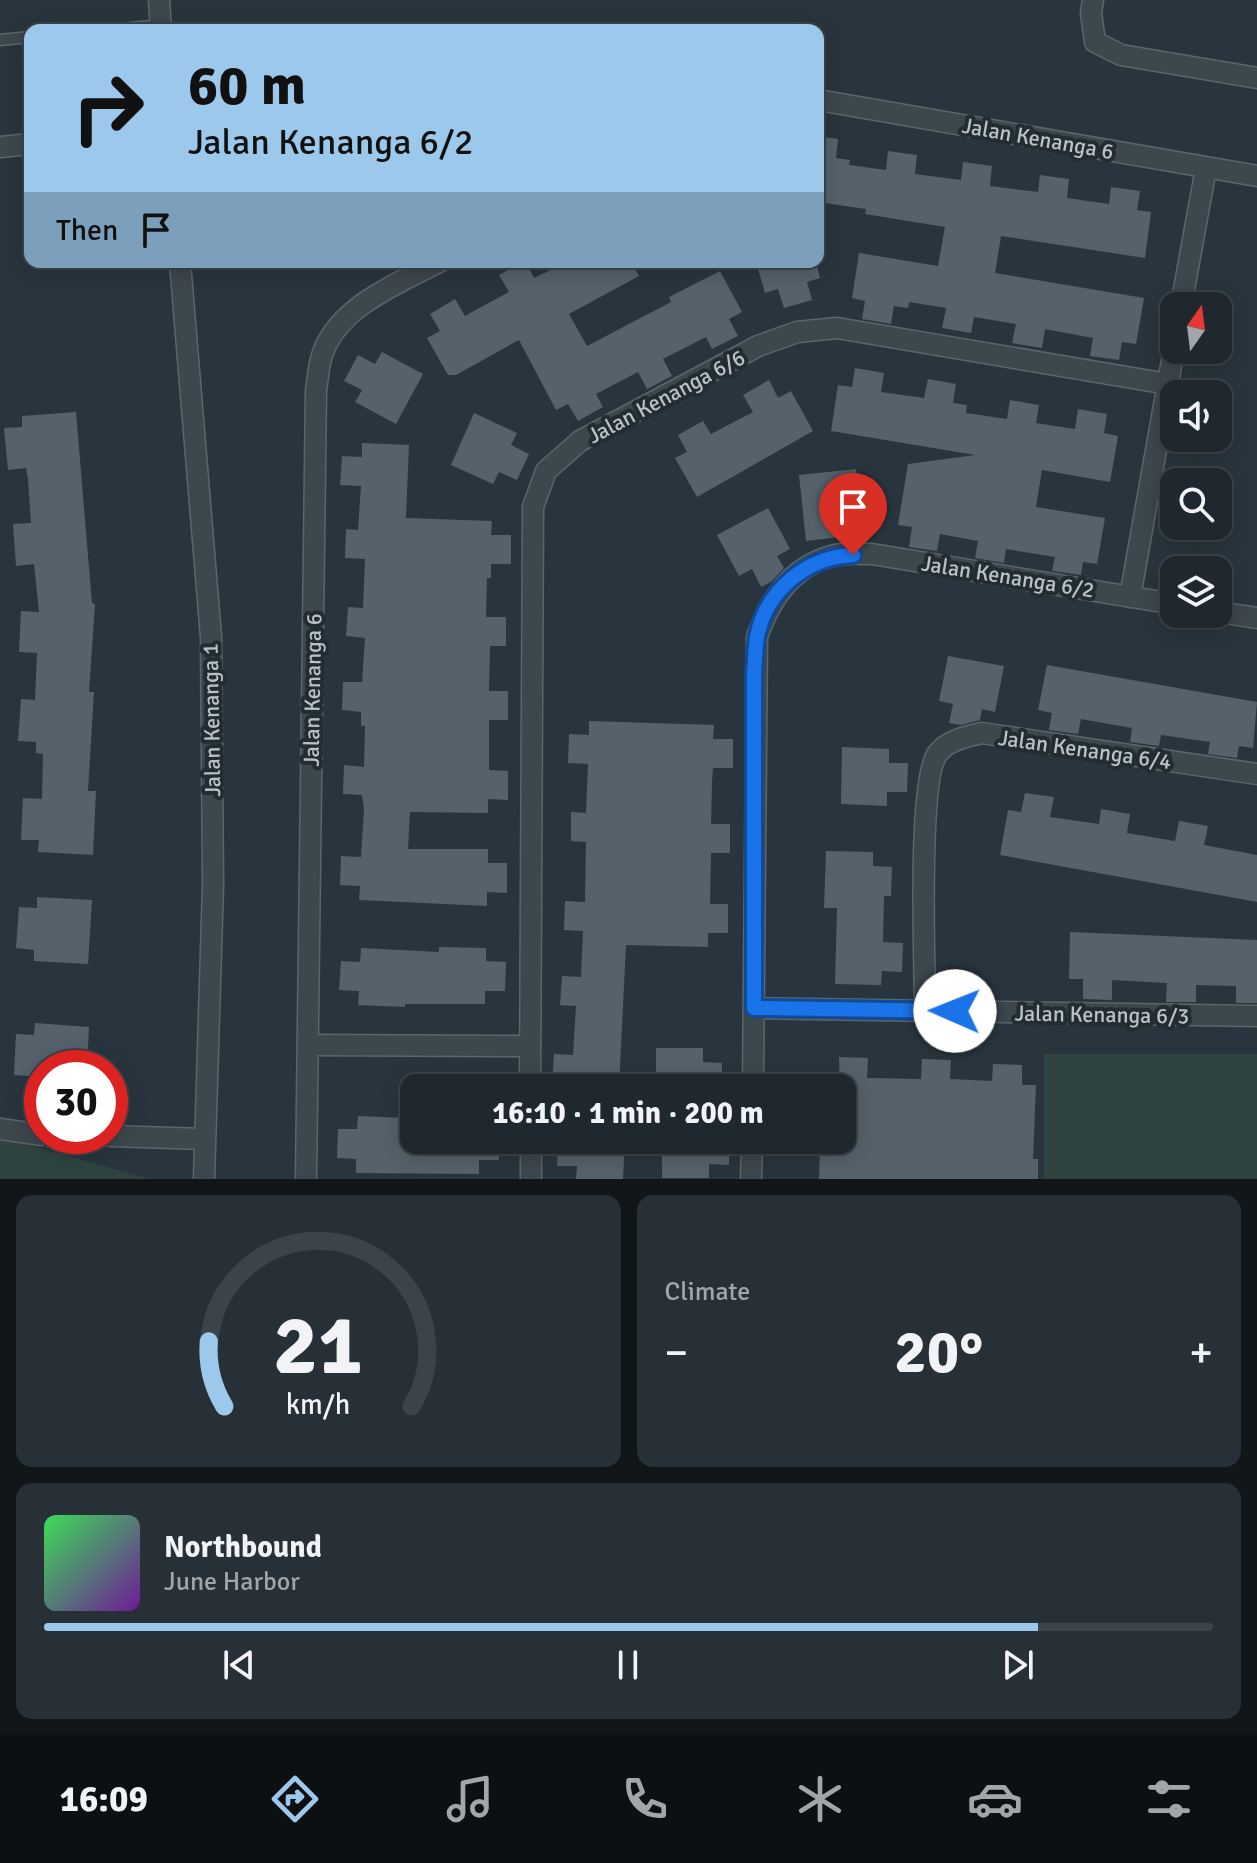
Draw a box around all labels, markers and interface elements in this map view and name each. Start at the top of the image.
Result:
text: 60 m [188,51,306,120]
icon: right [56,56,160,160]
street label: Jalan Kenanga 6 [960,112,1116,165]
text: Jalan Kenanga 6/2 [188,120,474,165]
icon: arrive [134,208,178,252]
text: Then [56,212,118,249]
north arrow [1160,292,1232,364]
map controls [1160,292,1232,628]
street label: Jalan Kenanga 6/6 [583,344,750,449]
button: sound [1160,380,1232,452]
button: search [1160,468,1232,540]
pin [819,473,887,555]
icon: arrive [831,485,875,529]
street label: Jalan Kenanga 6/2 [920,550,1096,603]
button: layers [1160,556,1232,628]
street label: Jalan Kenanga 6 [298,613,327,767]
street label: Jalan Kenanga 1 [197,643,226,797]
street label: Jalan Kenanga 6/4 [997,724,1173,775]
position arrow [913,969,997,1053]
street label: Jalan Kenanga 6/3 [1015,999,1189,1030]
speed limit sign: 30 [24,1050,128,1154]
text: 16:10 · 1 min · 200 m [492,1095,764,1132]
text: Climate [665,1276,750,1308]
text: 21 [273,1295,363,1397]
text: 20° [894,1316,983,1390]
text: − [665,1326,688,1380]
text: + [1189,1326,1213,1380]
text: km/h [286,1387,351,1422]
text: Northbound [164,1529,322,1566]
text: June Harbor [164,1566,300,1598]
icon: previous [217,1643,261,1687]
icon: pause [606,1643,650,1687]
icon: next [996,1643,1040,1687]
icon: directions [267,1771,323,1827]
icon: music [442,1771,498,1827]
icon: phone [617,1771,673,1827]
icon: climate [792,1771,848,1827]
icon: car [967,1771,1023,1827]
icon: filters [1141,1771,1197,1827]
text: 16:09 [59,1777,148,1822]

